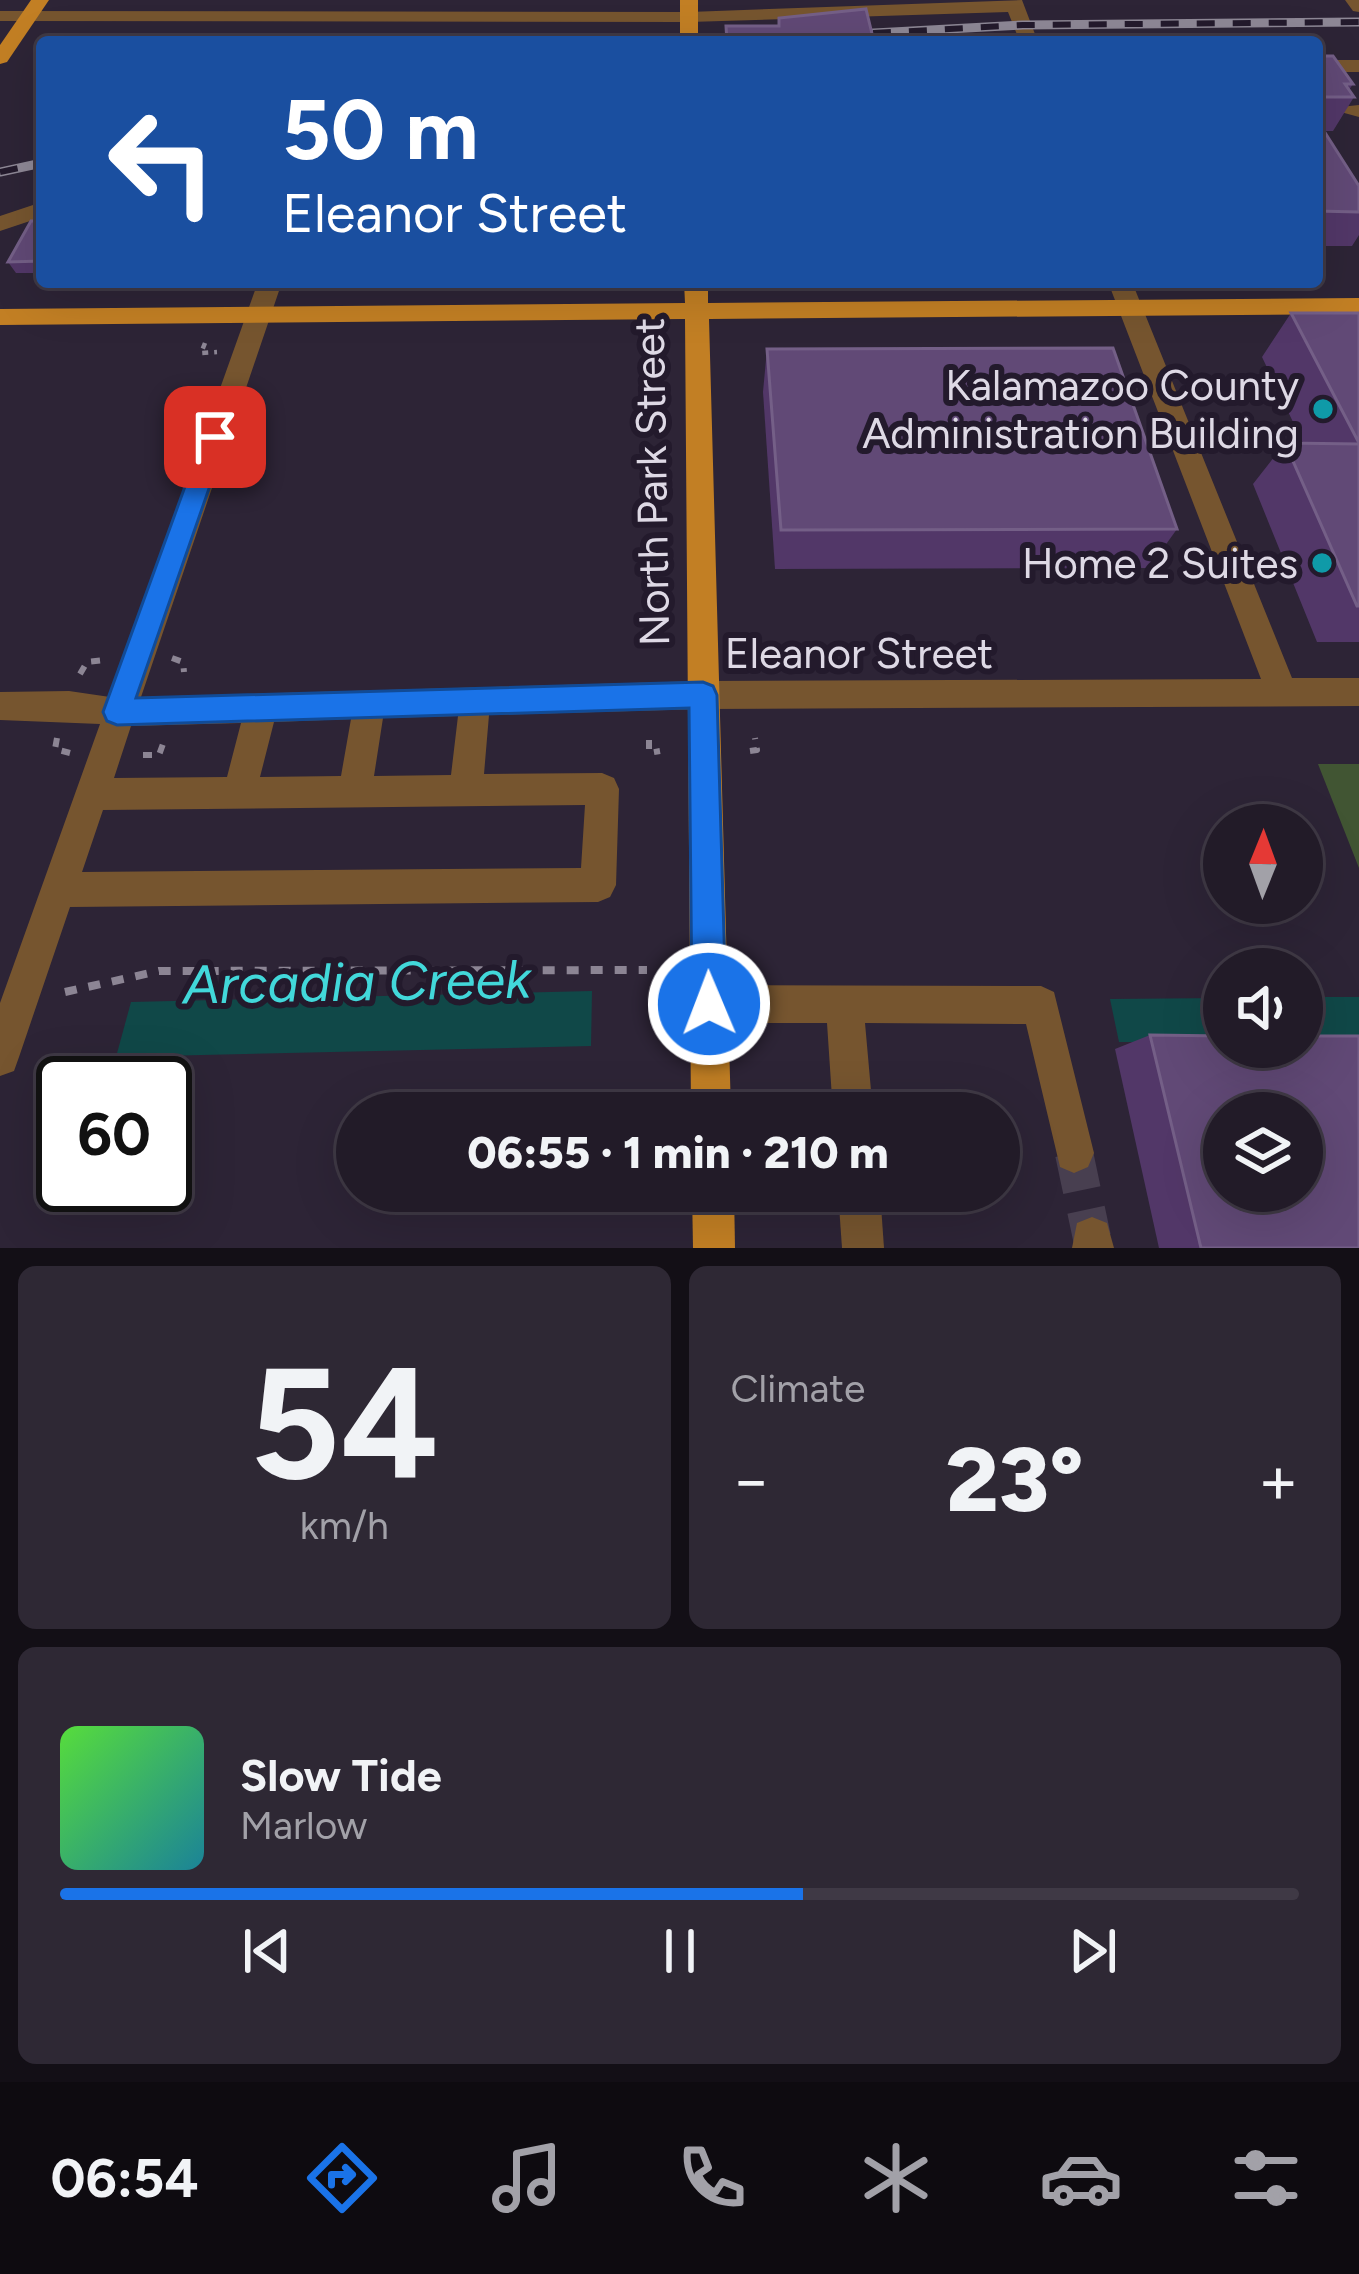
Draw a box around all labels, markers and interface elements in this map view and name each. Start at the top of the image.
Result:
text: 50 m [282,79,478,180]
icon: left [84,84,240,240]
text: Eleanor Street [282,181,627,246]
street label: North Park Street [624,317,680,647]
place label: Kalamazoo County Administration Building [862,360,1299,459]
pin [164,386,266,488]
marker: Kalamazoo County Administration Building [1310,396,1336,422]
icon: arrive [182,404,248,470]
place label: Home 2 Suites [1022,538,1298,589]
marker: Home 2 Suites [1309,550,1335,576]
street label: Eleanor Street [725,628,993,679]
north arrow [1203,804,1323,924]
map controls [1203,804,1323,1212]
position arrow [646,941,772,1067]
water label: Arcadia Creek [180,946,533,1018]
button: sound [1203,948,1323,1068]
speed limit sign: 60 [36,1056,192,1212]
button: layers [1203,1092,1323,1212]
text: 06:55 · 1 min · 210 m [467,1125,889,1179]
text: 54 [250,1330,439,1517]
text: Climate [731,1365,865,1412]
text: 23° [946,1425,1084,1534]
text: − [731,1440,772,1520]
text: + [1258,1440,1299,1520]
text: km/h [300,1502,389,1549]
text: Slow Tide [240,1748,442,1802]
text: Marlow [240,1802,367,1849]
icon: previous [234,1918,300,1984]
icon: pause [647,1918,713,1984]
icon: next [1060,1918,1126,1984]
icon: directions [300,2136,384,2220]
icon: music [485,2136,569,2220]
icon: phone [670,2136,754,2220]
icon: climate [854,2136,938,2220]
icon: car [1039,2136,1123,2220]
icon: filters [1224,2136,1308,2220]
text: 06:54 [50,2146,199,2211]

